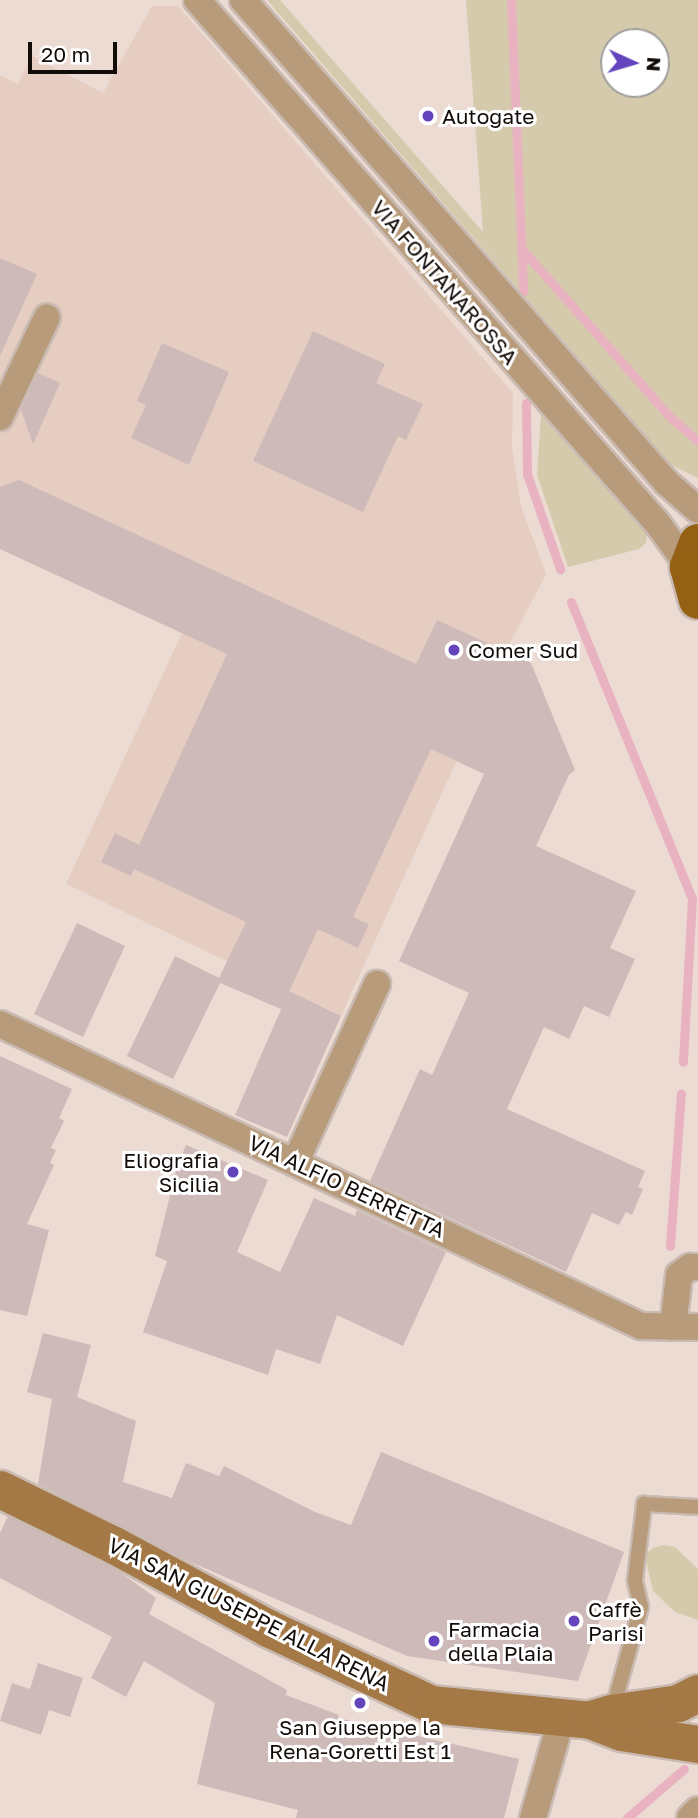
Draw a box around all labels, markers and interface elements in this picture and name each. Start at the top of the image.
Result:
scale bar [32,28,121,72]
north arrow [600,28,670,98]
text: 20 m [41,41,90,67]
text: N [642,56,666,72]
place label: Autogate [442,103,535,129]
marker: Autogate [420,108,436,124]
street label: VIA FONTANAROSSA [367,195,523,369]
place label: Comer Sud [468,637,578,663]
marker: Comer Sud [446,642,462,658]
street label: VIA ALFIO BERRETTA [245,1129,449,1243]
place label: Eliografia Sicilia [123,1147,219,1197]
marker: Eliografia Sicilia [225,1164,241,1180]
street label: VIA SAN GIUSEPPE ALLA RENA [104,1532,394,1696]
place label: Caffè Parisi [588,1596,644,1646]
marker: Caffè Parisi [566,1613,582,1629]
place label: Farmacia della Plaia [448,1616,553,1666]
marker: Farmacia della Plaia [426,1633,442,1649]
marker: San Giuseppe la Rena-Goretti Est 1 [352,1695,368,1711]
place label: San Giuseppe la Rena-Goretti Est 1 [269,1714,451,1764]

